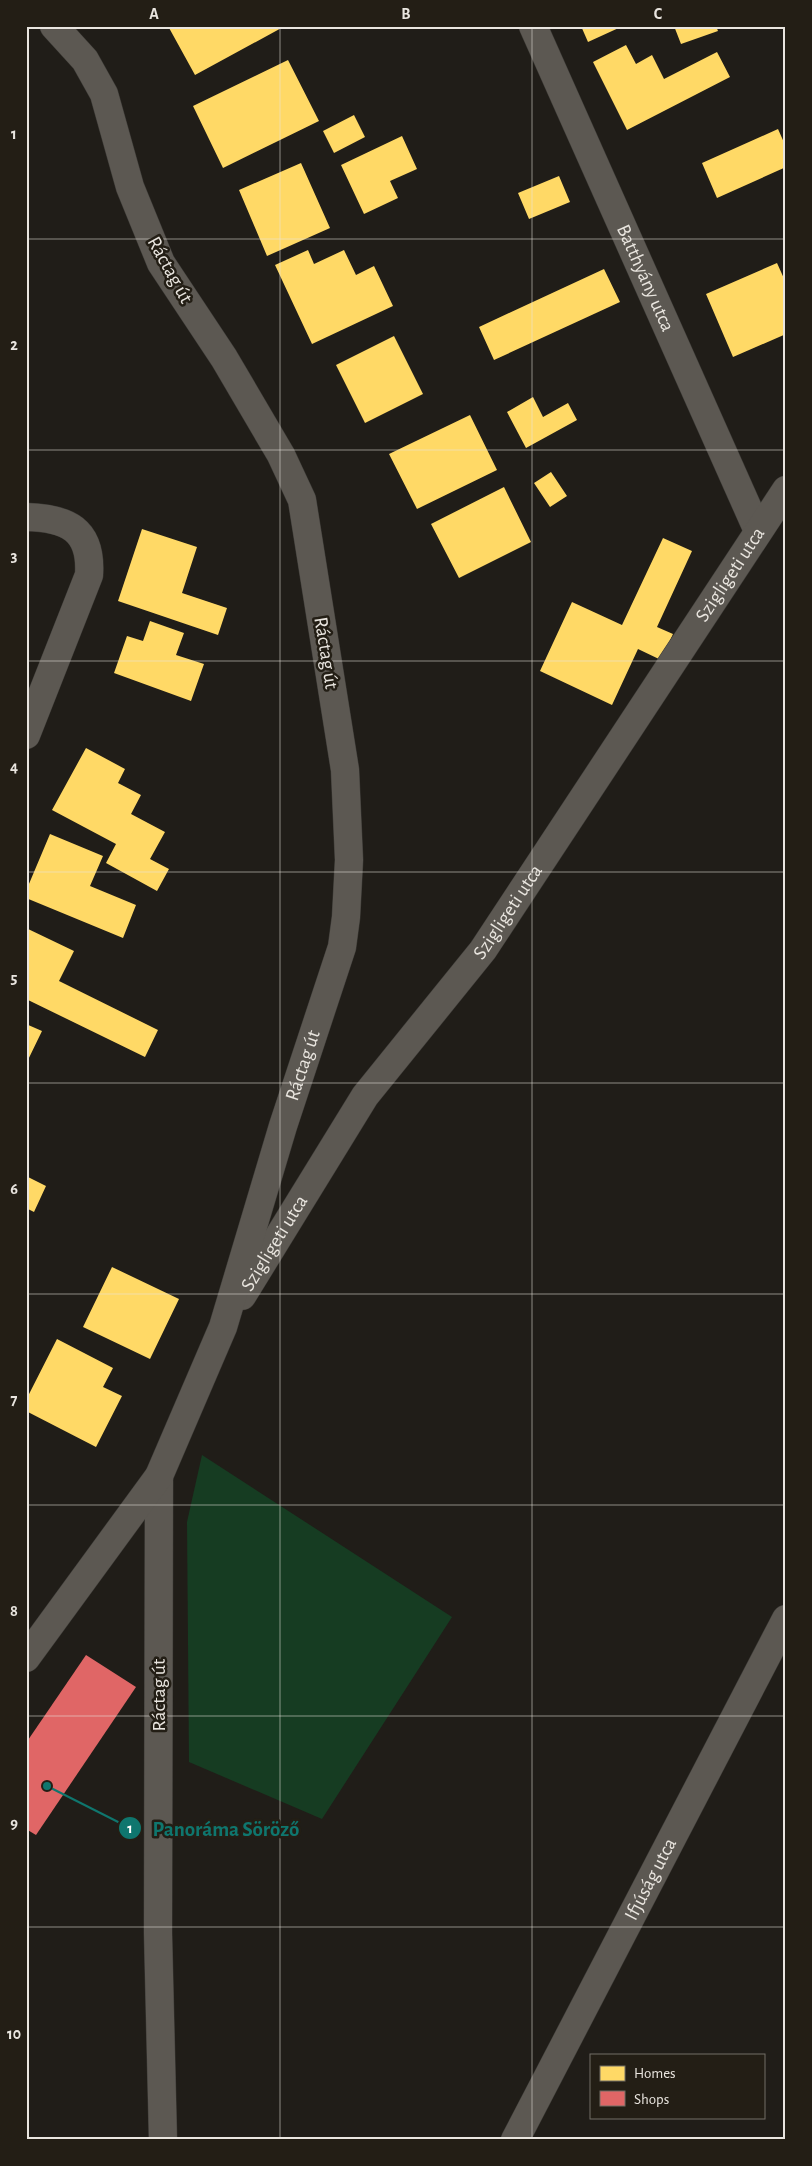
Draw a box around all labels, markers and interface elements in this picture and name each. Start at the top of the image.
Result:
text: A [149,6,159,22]
text: B [401,6,411,22]
text: C [654,6,663,22]
text: 1 [11,126,17,142]
street label: Batthyány utca [613,222,678,335]
street label: Ráctag út [144,233,197,307]
text: 2 [10,337,18,353]
street label: Szigligeti utca [692,524,768,626]
text: 3 [11,548,18,564]
street label: Ráctag út [310,615,342,691]
text: 4 [10,759,18,775]
street label: Szigligeti utca [470,861,546,963]
text: 5 [11,970,18,986]
street label: Ráctag út [282,1027,324,1103]
text: 6 [10,1181,18,1197]
street label: Szigligeti utca [237,1192,311,1295]
text: 7 [11,1392,18,1408]
text: 8 [10,1603,18,1619]
street label: Ráctag út [149,1658,169,1731]
callout: Panoráma Söröző [118,1810,310,1846]
text: 9 [10,1815,18,1831]
text: Panoráma Söröző [153,1819,299,1840]
text: 1 [127,1821,133,1836]
street label: Ifjúság utca [621,1835,680,1924]
text: 10 [7,2026,21,2042]
legend [590,2054,764,2118]
text: Homes [634,2066,676,2081]
text: Shops [634,2092,669,2107]

